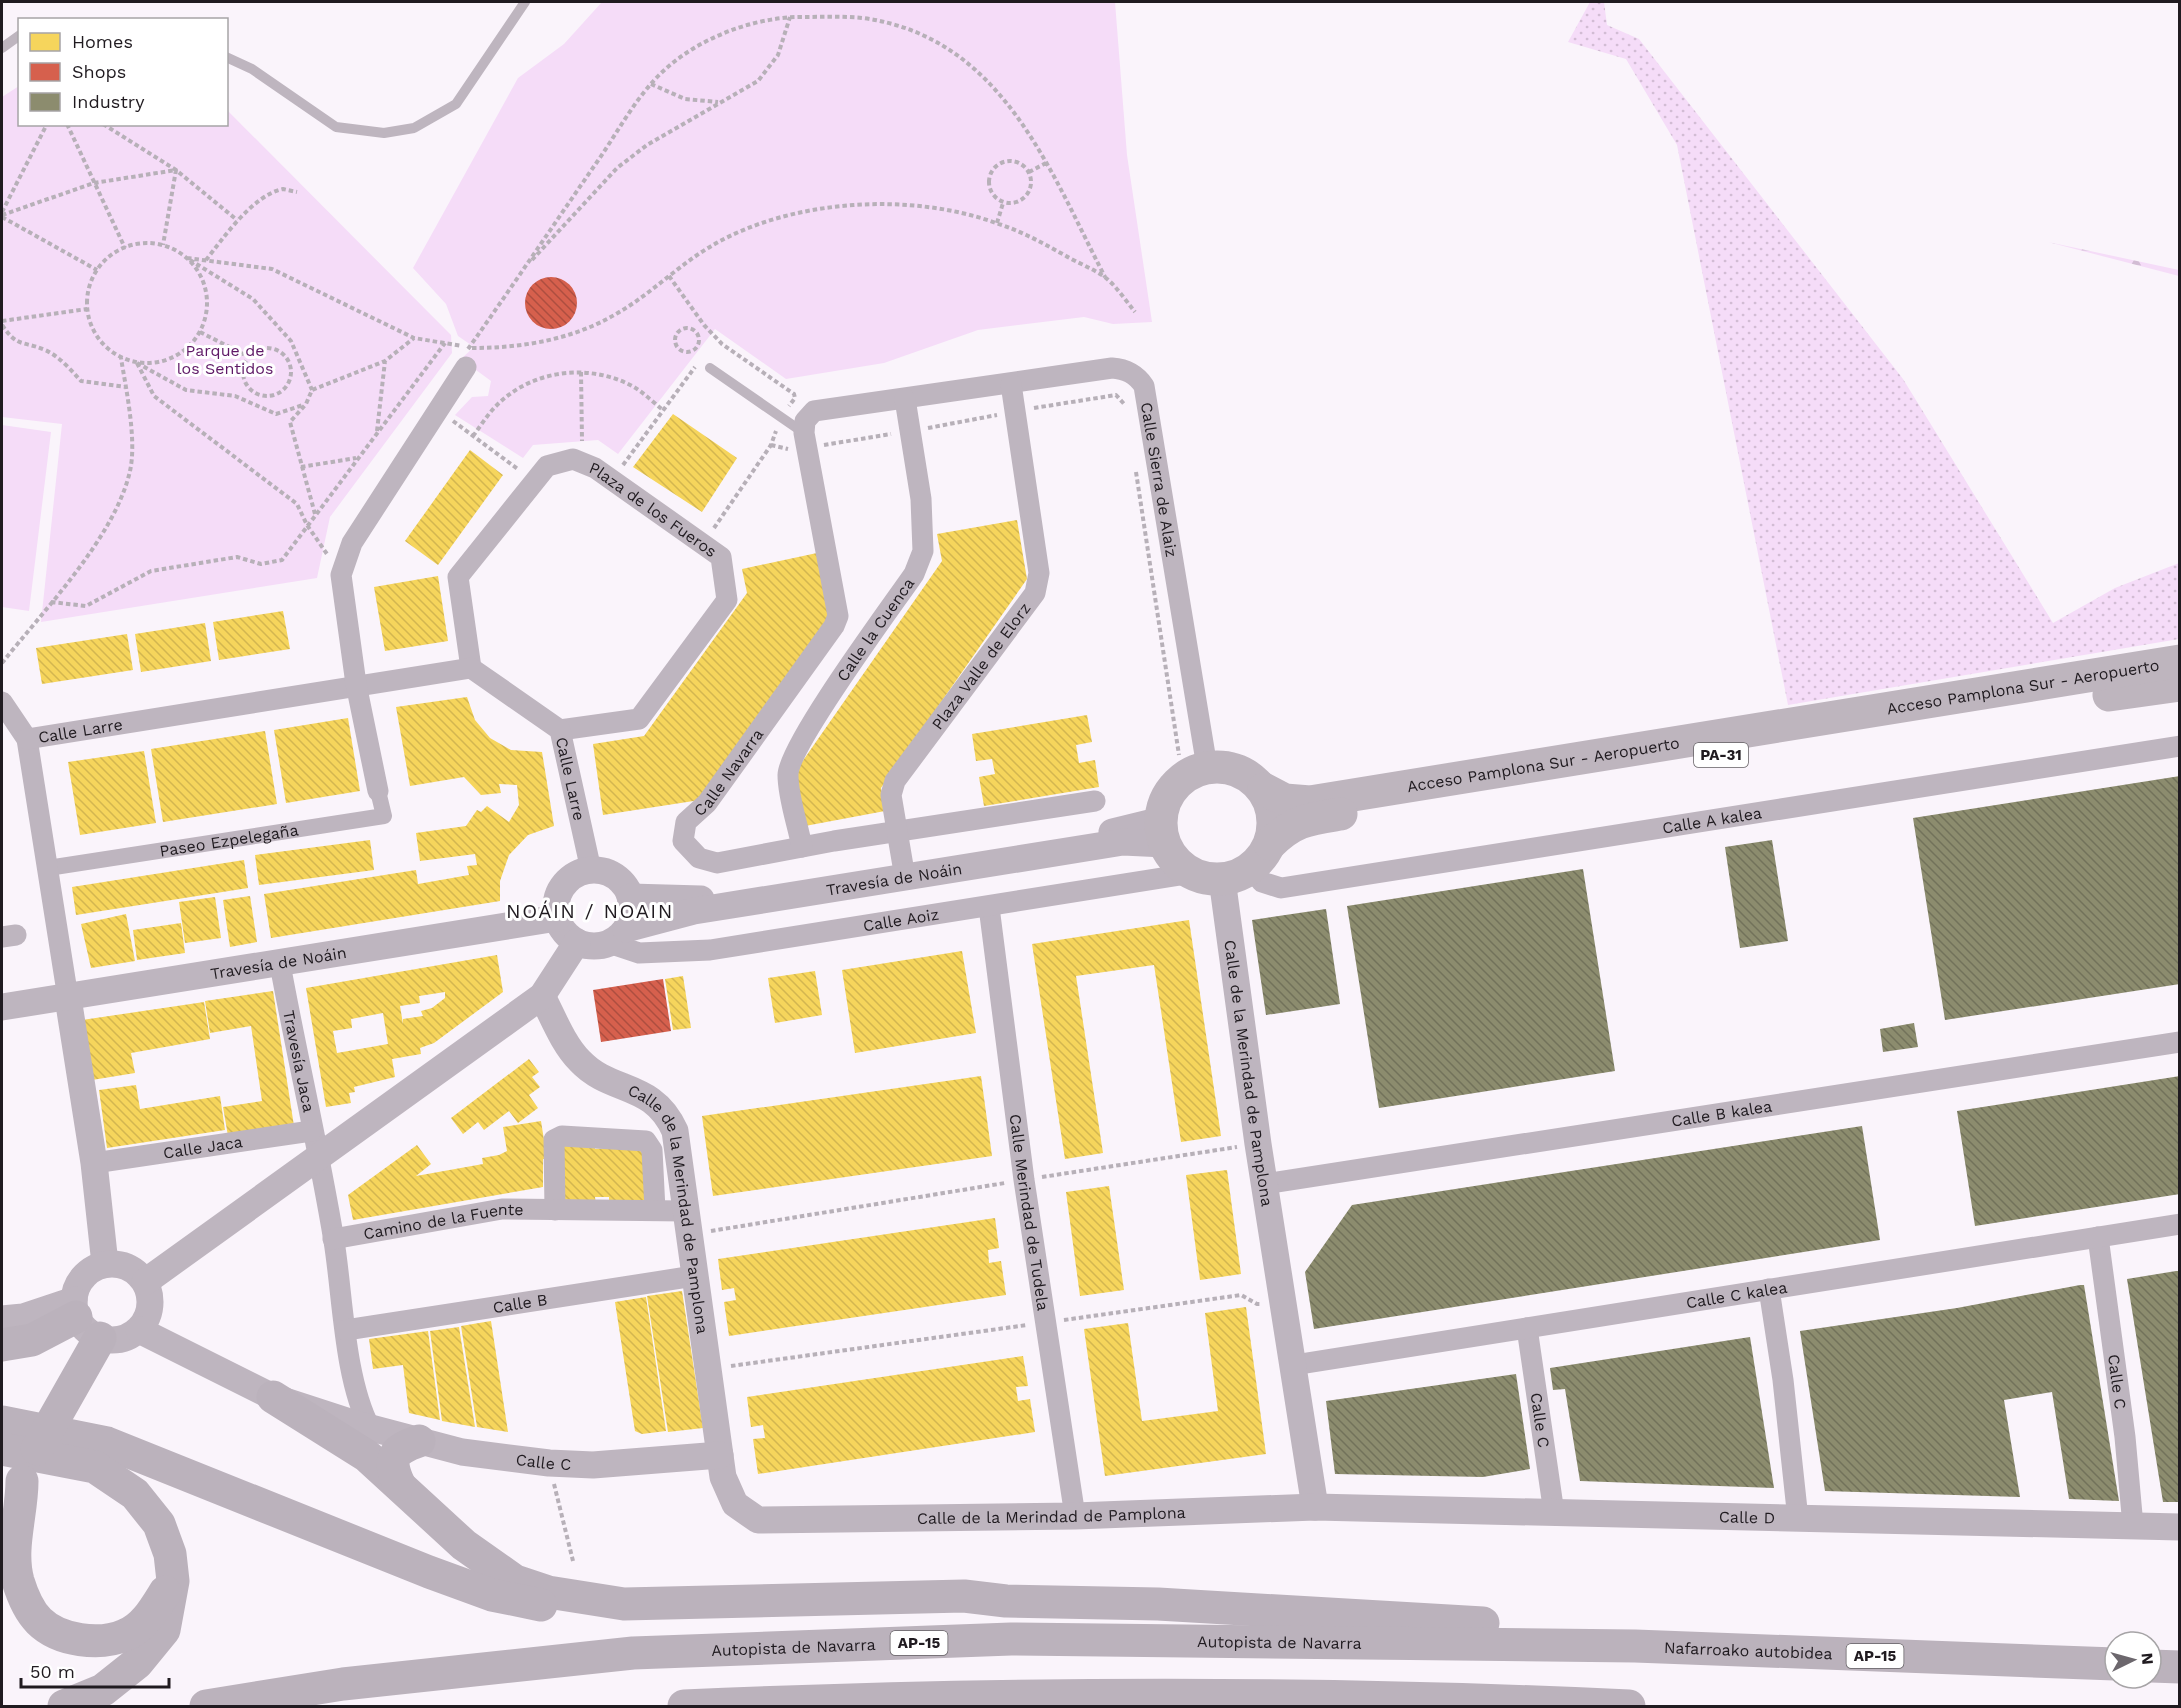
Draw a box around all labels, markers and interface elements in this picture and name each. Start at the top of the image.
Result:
legend [18,18,228,126]
text: Homes [72,31,133,52]
text: Shops [72,61,126,82]
text: Industry [72,91,145,112]
park label: Parque de los Sentidos [177,341,273,378]
street label: Calle Sierra de Alaiz [1137,401,1182,558]
street label: Plaza de los Fueros [587,457,721,561]
street label: Calle la Cuenca [832,574,918,685]
street label: Plaza Valle de Elorz [927,599,1034,733]
street label: Acceso Pamplona Sur - Aeropuerto [1885,655,2160,718]
street label: Calle Larre [37,714,124,747]
street label: Calle Navarra [690,725,767,820]
street label: Acceso Pamplona Sur - Aeropuerto [1406,733,1681,796]
street label: Calle Larre [552,735,589,822]
road number: PA-31 [1694,743,1748,767]
street label: Calle A kalea [1661,803,1763,837]
street label: Paseo Ezpelegaña [158,820,300,860]
street label: Travesía de Noáin [825,859,963,899]
district label: NOÁIN / NOAIN [506,899,674,923]
street label: Calle Aoiz [862,904,940,935]
street label: Calle de la Merindad de Pamplona [1221,939,1277,1208]
street label: Travesía de Noáin [209,942,348,983]
street label: Travesía Jaca [280,1009,319,1114]
street label: Calle de la Merindad de Pamplona [625,1080,713,1335]
street label: Calle B kalea [1670,1096,1773,1130]
street label: Calle Merindad de Tudela [1006,1113,1053,1312]
street label: Calle Jaca [162,1132,244,1162]
street label: Camino de la Fuente [362,1199,524,1243]
street label: Calle C kalea [1684,1277,1788,1312]
street label: Calle B [491,1289,549,1317]
street label: Calle C [2104,1353,2131,1410]
street label: Calle C [1527,1391,1554,1449]
street label: Calle C [515,1449,572,1474]
street label: Calle de la Merindad de Pamplona [917,1502,1186,1527]
street label: Calle D [1719,1507,1775,1527]
north arrow [2103,1630,2163,1690]
road number: AP-15 [890,1631,948,1655]
street label: Autopista de Navarra [1197,1632,1362,1652]
street label: Autopista de Navarra [711,1635,876,1660]
street label: Nafarroako autobidea [1664,1638,1833,1663]
road number: AP-15 [1846,1644,1904,1668]
scale bar [21,1651,170,1689]
text: N [2137,1652,2157,1665]
text: 50 m [30,1661,75,1682]

